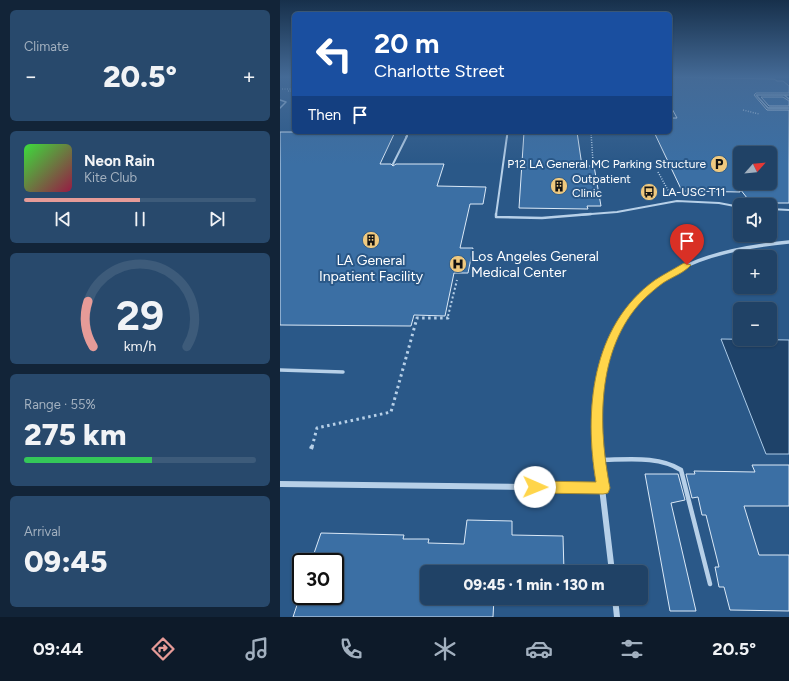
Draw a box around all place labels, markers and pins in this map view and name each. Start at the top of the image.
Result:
parking icon: P12 LA General MC Parking Structure [709,154,729,174]
place label: P12 LA General MC Parking Structure [507,157,706,171]
place label: Outpatient Clinic [572,172,631,200]
building icon: Outpatient Clinic [549,176,569,196]
bus stop icon: LA-USC T11 [639,182,659,202]
place label: LA-USC T11 [662,185,725,199]
pin [670,224,704,265]
building icon: LA General Inpatient Facility [361,230,381,250]
place label: Los Angeles General Medical Center [471,248,599,281]
place label: LA General Inpatient Facility [319,252,424,285]
hospital icon: Los Angeles General Medical Center [448,254,468,274]

